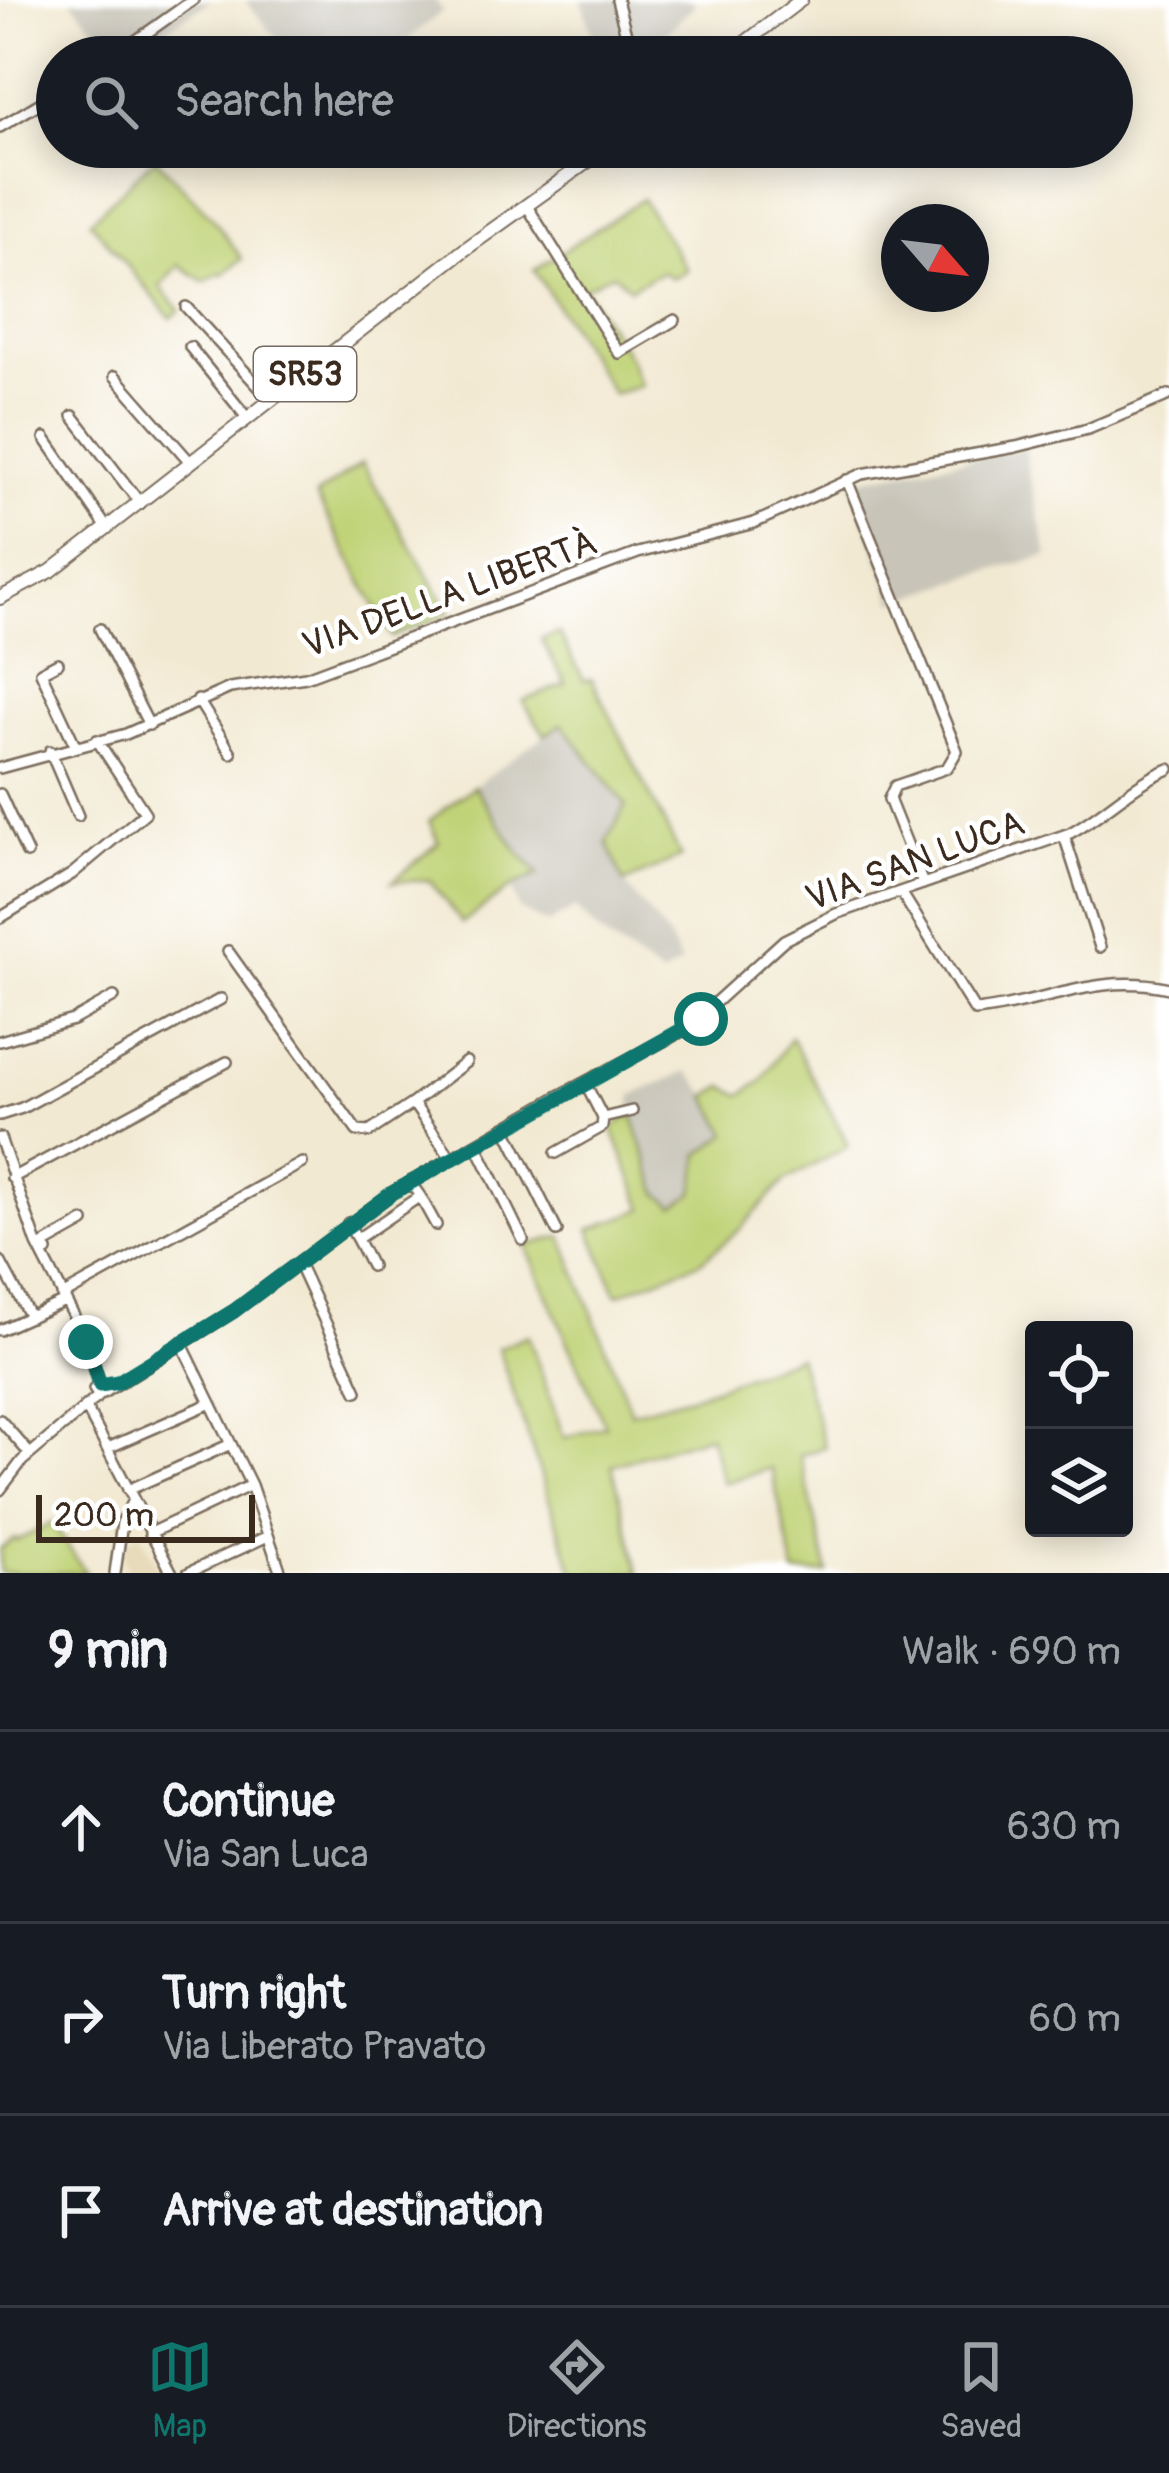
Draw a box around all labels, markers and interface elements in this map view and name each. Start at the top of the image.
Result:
search box [36,36,1133,168]
icon: search [78,69,144,135]
text: Search here [174,74,394,130]
north arrow [881,204,989,312]
road number: SR53 [254,347,356,401]
street label: VIA DELLA LIBERTÀ [296,520,604,668]
street label: VIA SAN LUCA [800,801,1030,921]
route start [674,992,728,1046]
route end [59,1315,113,1369]
map controls [1025,1321,1133,1537]
button: locate [1025,1321,1133,1429]
button: layers [1025,1429,1133,1537]
scale bar [36,1489,255,1542]
text: 200 m [54,1495,154,1536]
text: 9 min [48,1619,168,1683]
text: Walk · 690 m [902,1627,1121,1676]
text: Continue [162,1774,335,1830]
icon: ahead [48,1794,114,1860]
text: 630 m [1007,1802,1121,1851]
text: Via San Luca [162,1830,369,1879]
text: Turn right [162,1966,346,2022]
icon: right [48,1986,114,2052]
text: 60 m [1029,1994,1121,2043]
text: Via Liberato Pravato [162,2022,486,2071]
icon: arrive [48,2178,114,2244]
text: Arrive at destination [162,2183,543,2239]
tab: Map [147,2334,213,2447]
tab: Directions [507,2334,647,2447]
tab: Saved [940,2334,1022,2447]

